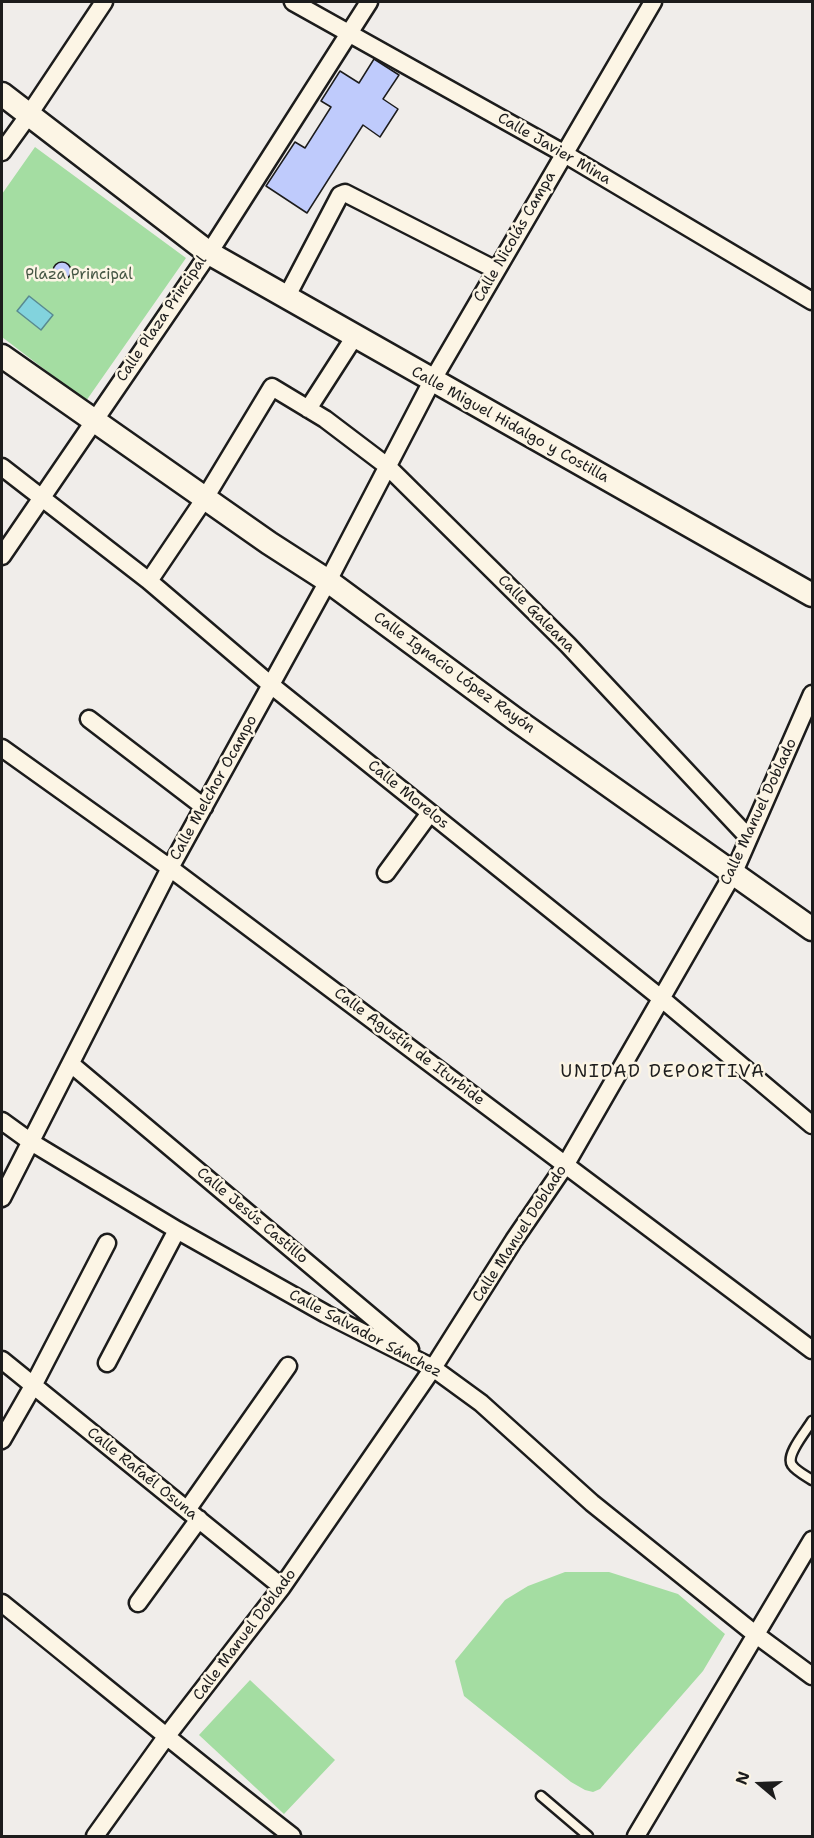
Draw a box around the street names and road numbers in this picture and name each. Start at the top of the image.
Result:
street label: Calle Javier Mina [494,109,614,189]
street label: Calle Nicolás Campa [470,168,560,306]
street label: Calle Plaza Principal [113,253,211,385]
street label: Calle Miguel Hidalgo y Costilla [408,363,612,487]
street label: Calle Galeana [494,572,578,656]
street label: Calle Ignacio López Rayón [370,608,538,738]
street label: Calle Melchor Ocampo [167,712,261,864]
street label: Calle Manuel Doblado [717,736,801,888]
street label: Calle Morelos [364,757,452,833]
street label: Calle Agustín de Iturbide [330,984,488,1110]
street label: Calle Manuel Doblado [469,1162,571,1306]
street label: Calle Jesús Castillo [193,1164,311,1268]
street label: Calle Salvador Sánchez [286,1286,444,1382]
street label: Calle Rafaél Osuna [83,1424,201,1524]
street label: Calle Manuel Doblado [190,1566,300,1704]

